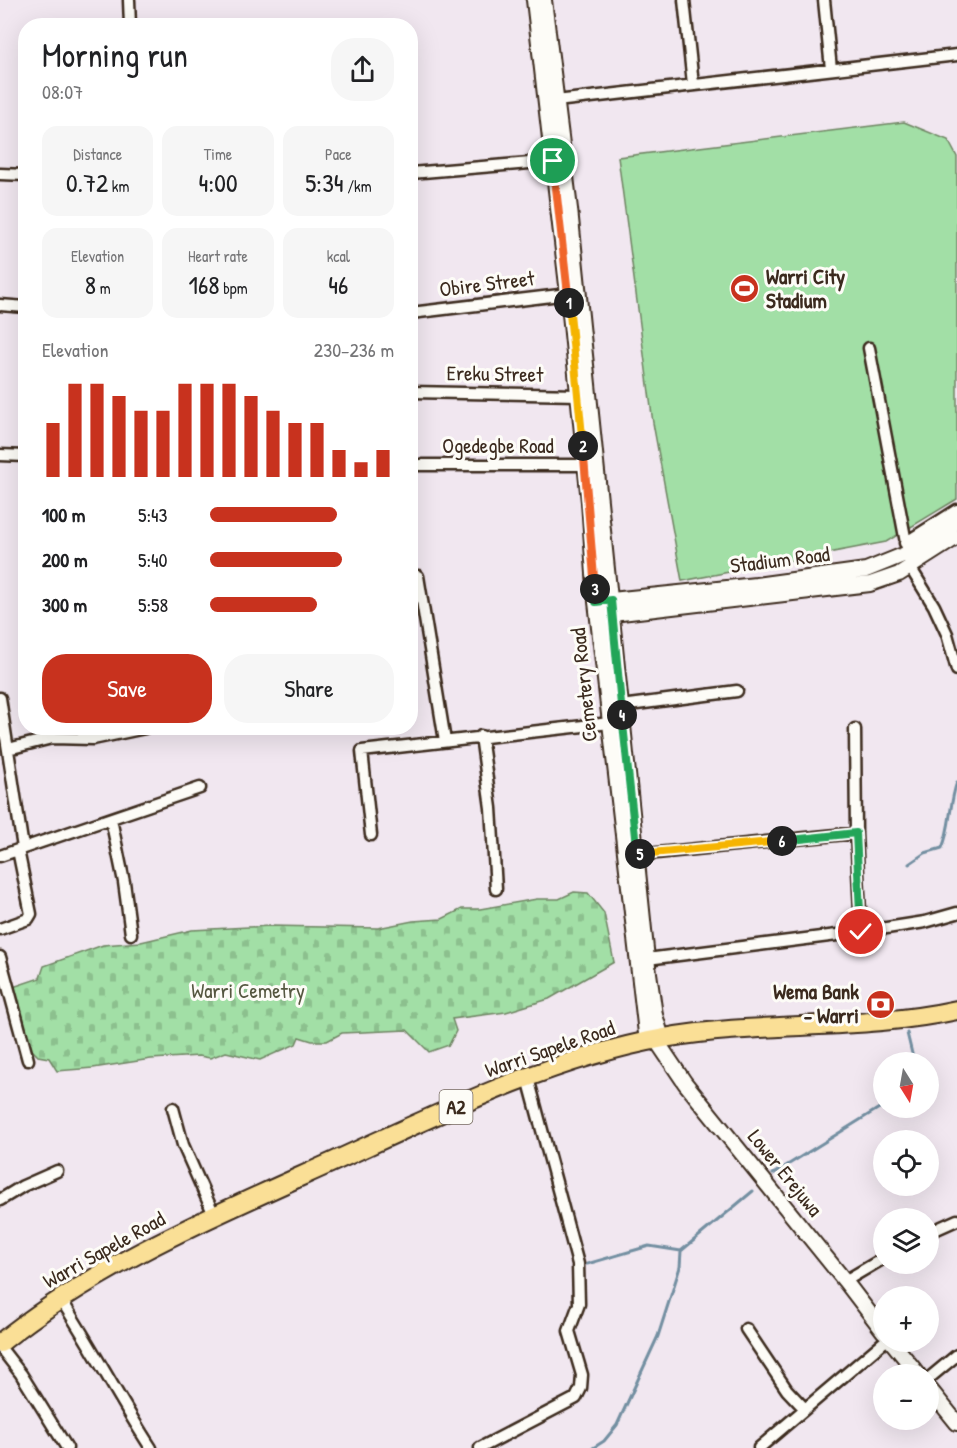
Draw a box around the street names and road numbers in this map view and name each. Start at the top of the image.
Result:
street label: Obire Street [438,263,537,304]
street label: Ereku Street [446,358,544,389]
street label: Ogedegbe Road [442,431,554,460]
street label: Stadium Road [729,539,831,580]
street label: Cemetery Road [563,627,604,743]
street label: Warri Sapele Road [481,1013,619,1084]
road number: A2 [440,1090,472,1124]
street label: Lower Erejuwa [741,1123,829,1222]
street label: Warri Sapele Road [38,1204,170,1295]

